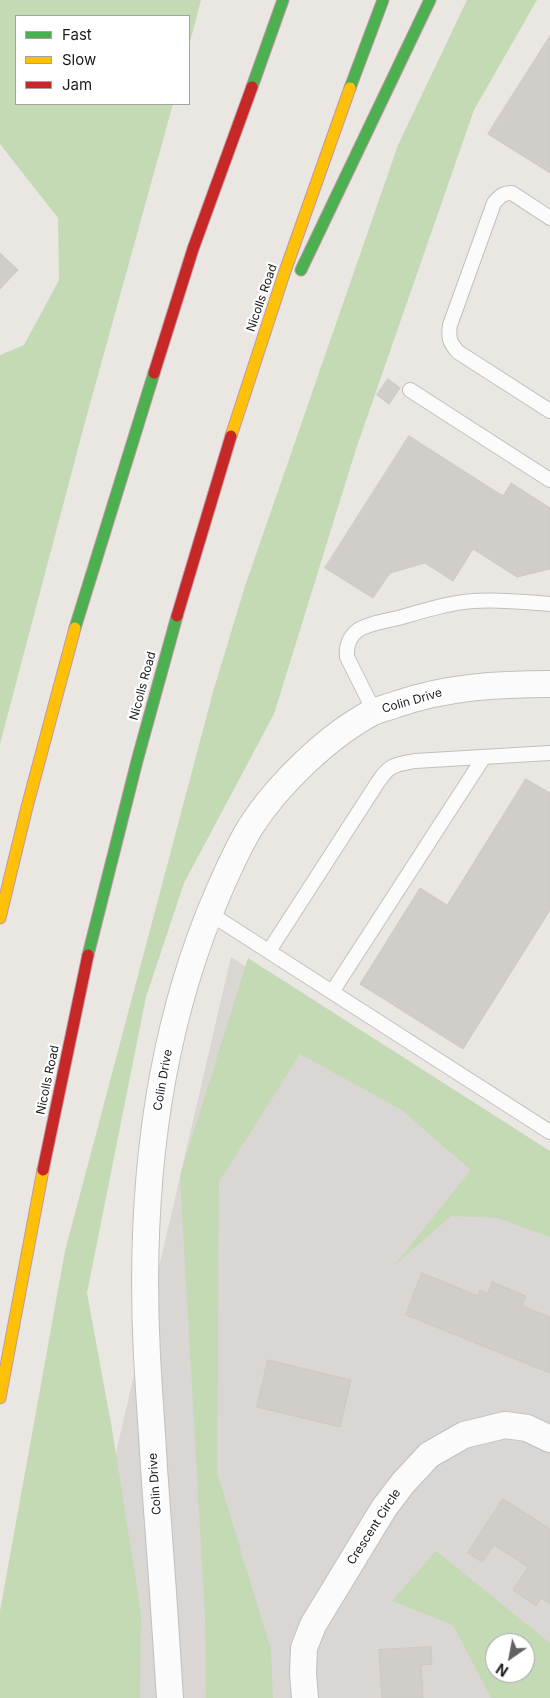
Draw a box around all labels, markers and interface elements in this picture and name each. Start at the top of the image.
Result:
legend [15,15,190,105]
text: Fast [62,25,92,44]
text: Slow [62,50,96,69]
text: Jam [62,75,92,94]
street label: Nicolls Road [244,262,280,334]
street label: Nicolls Road [127,650,159,722]
street label: Colin Drive [380,686,444,716]
street label: Nicolls Road [34,1044,62,1116]
street label: Colin Drive [151,1048,175,1112]
street label: Colin Drive [146,1453,164,1515]
street label: Crescent Circle [344,1486,404,1568]
north arrow [485,1633,535,1683]
text: N [493,1660,511,1680]

